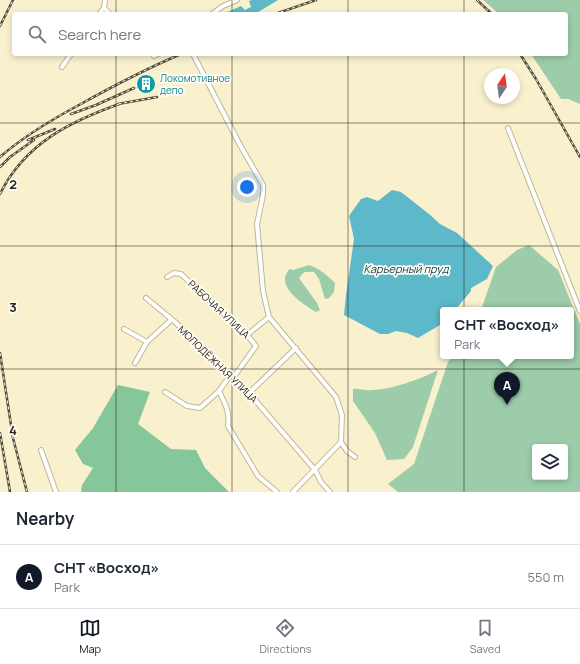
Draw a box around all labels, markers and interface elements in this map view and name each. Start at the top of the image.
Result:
search box [12,12,568,56]
icon: search [26,23,48,45]
text: Search here [58,24,141,45]
north arrow [484,68,520,104]
place label: Локомотивное депо [160,71,230,97]
building icon: Локомотивное депо [135,73,157,95]
text: 2 [9,175,17,193]
your location [237,177,257,197]
water label: Карьерный пруд [363,261,450,276]
street label: РАБОЧАЯ УЛИЦА [185,277,253,342]
text: 3 [9,298,17,316]
popup [440,307,574,359]
text: СНТ «Восход» [454,314,560,335]
street label: МОЛОДЁЖНАЯ УЛИЦА [175,322,261,406]
text: Park [454,335,480,353]
pin: A [494,372,520,405]
text: 4 [9,421,17,439]
map controls [532,444,568,480]
button: layers [532,444,568,480]
text: Nearby [16,507,74,530]
text: СНТ «Восход» [54,557,159,578]
text: A [25,568,33,586]
text: 550 m [527,568,564,586]
text: Park [54,578,80,596]
tab: Map [79,617,101,656]
tab: Directions [259,617,312,656]
tab: Saved [470,617,501,656]

